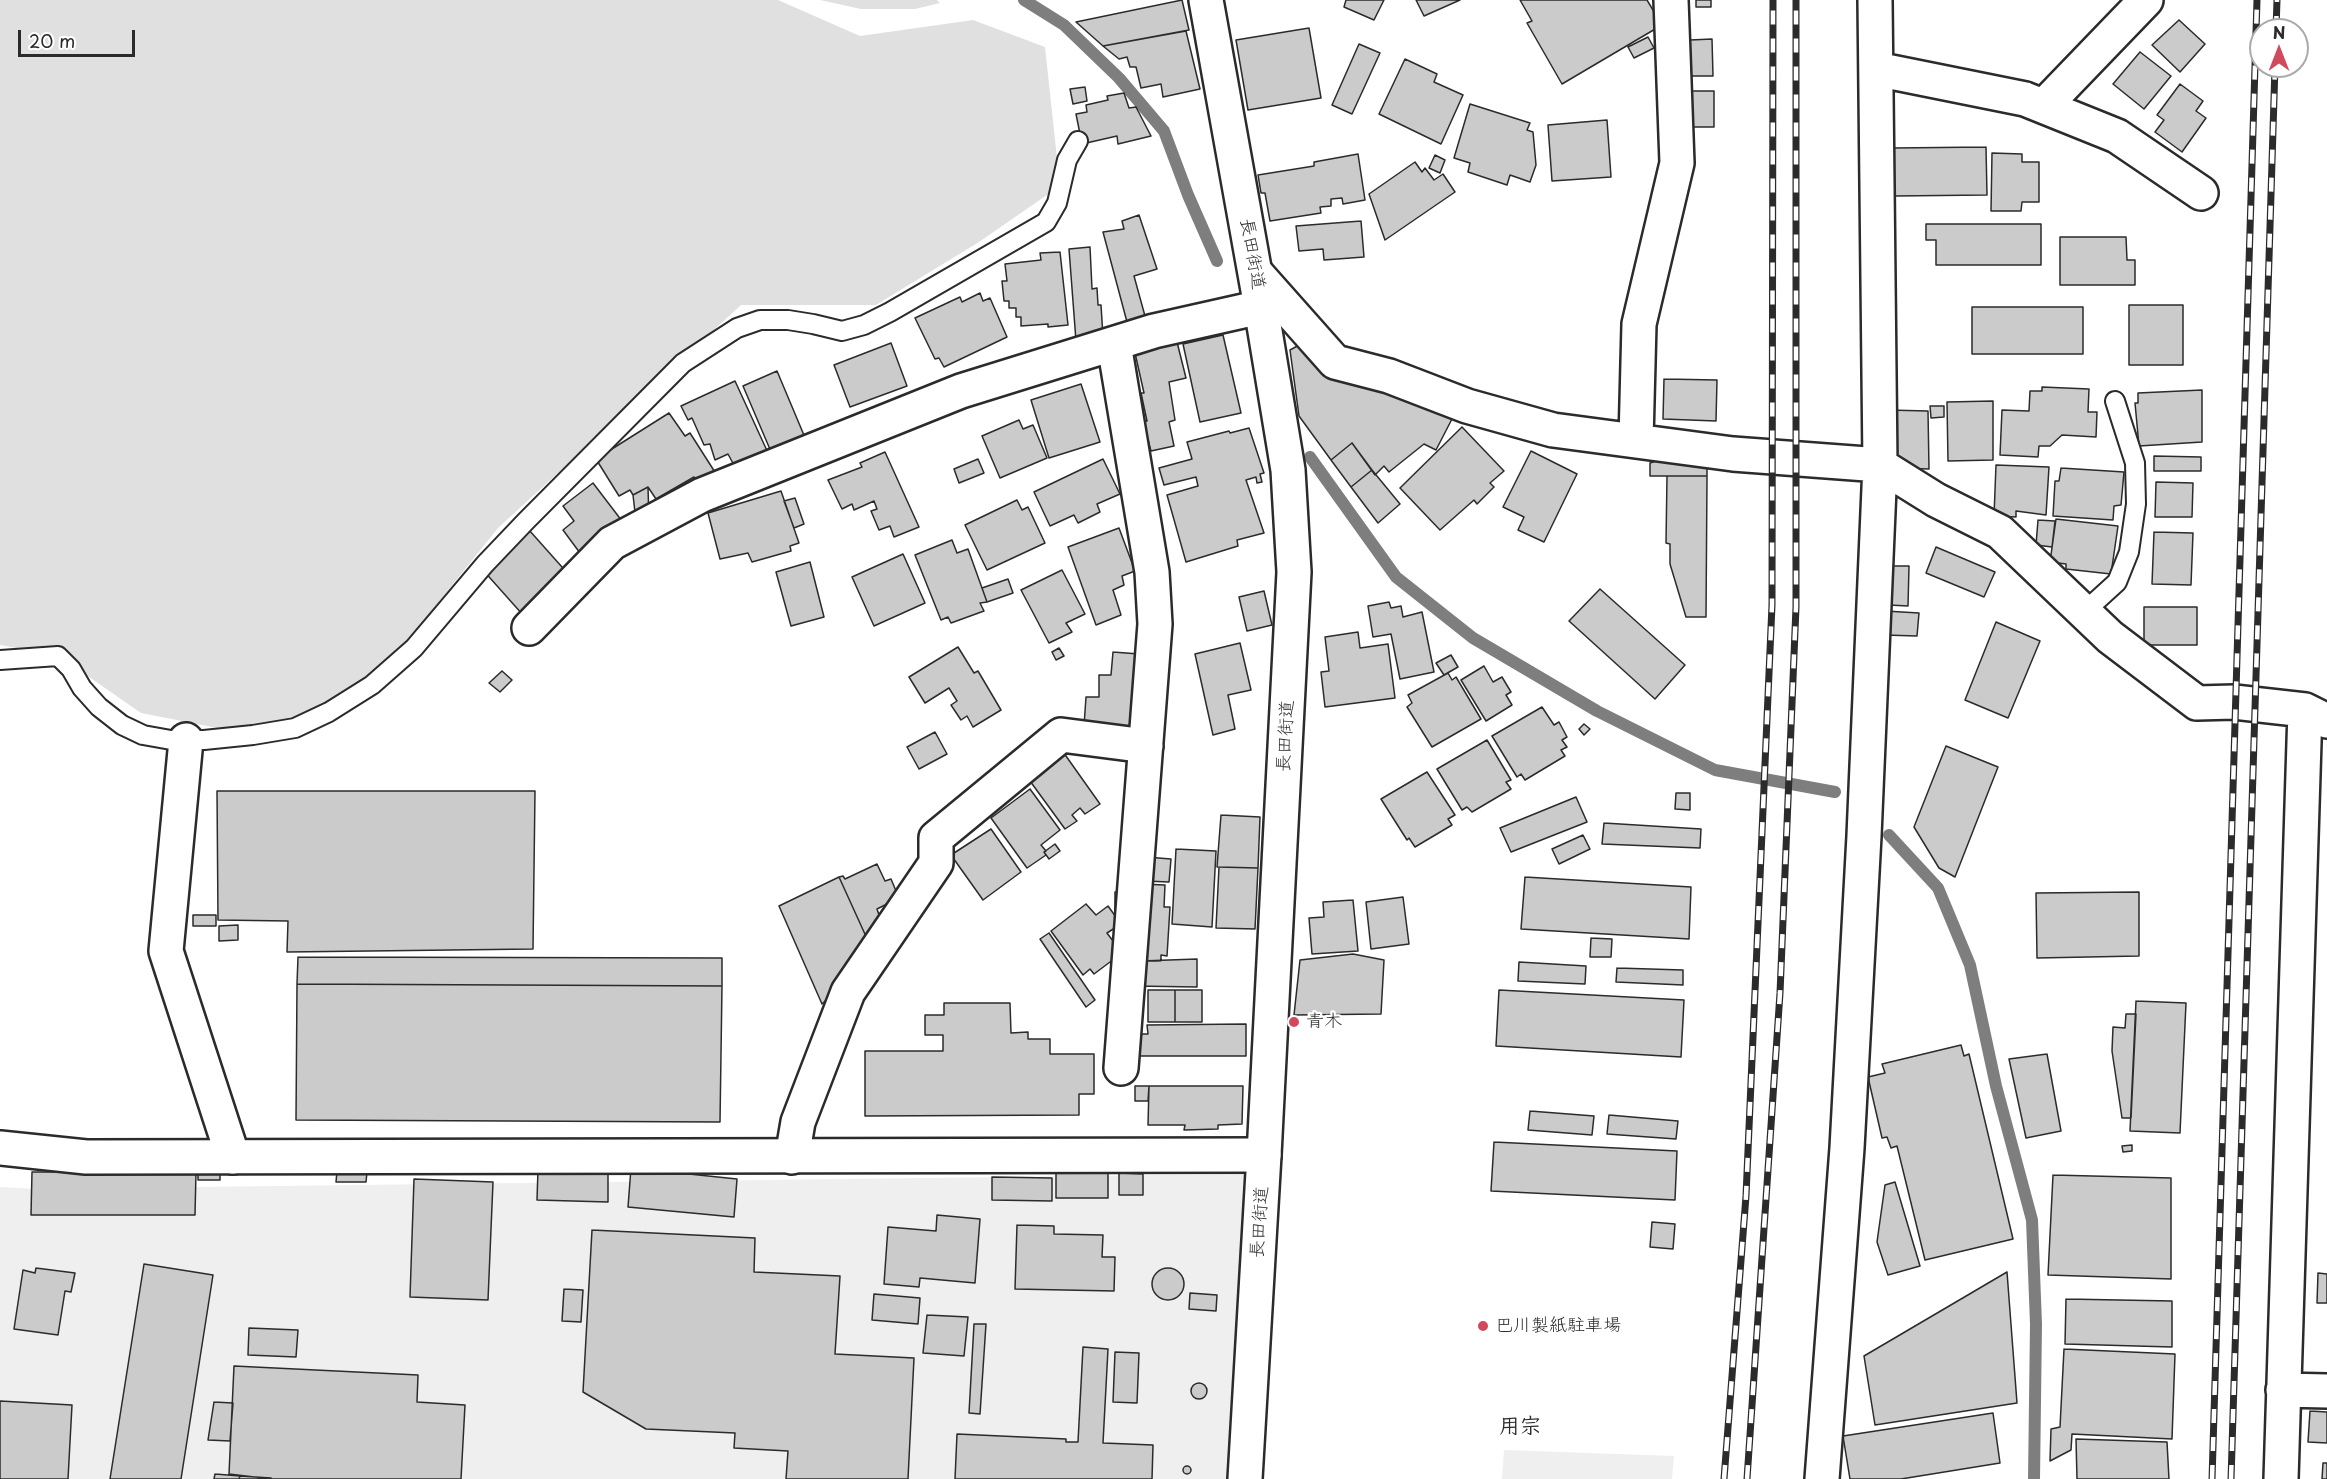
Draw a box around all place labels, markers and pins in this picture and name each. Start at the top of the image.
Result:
place label: 青木 [1306,1011,1342,1033]
marker: 青木 [1287,1015,1301,1029]
place label: 巴川製紙駐車場 [1495,1315,1621,1337]
marker: 巴川製紙駐車場 [1476,1319,1490,1333]

